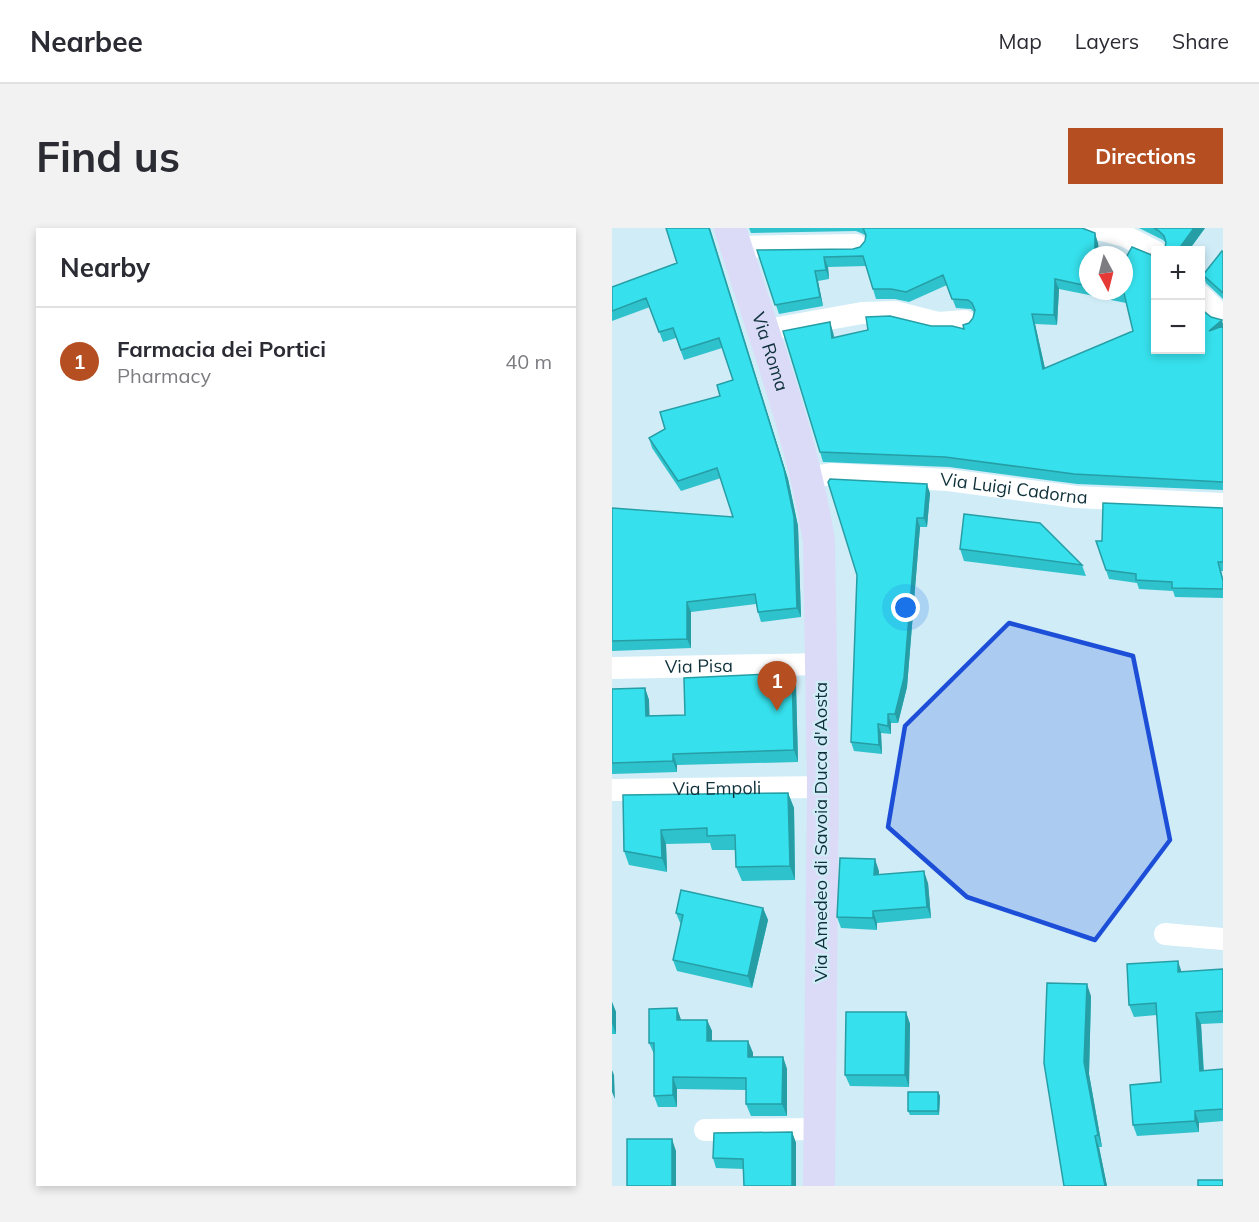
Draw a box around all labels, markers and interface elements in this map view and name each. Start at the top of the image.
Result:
text: Nearbee [30,24,143,59]
text: Map [999,28,1042,54]
text: Layers [1075,28,1139,54]
text: Share [1172,28,1229,54]
button: Directions [1068,128,1223,184]
text: Find us [36,130,180,183]
north arrow [1079,246,1133,300]
map controls [1151,246,1205,354]
button: + [1151,246,1205,300]
text: Nearby [60,251,150,284]
button: − [1151,300,1205,354]
street label: Via Roma [747,309,794,394]
text: Farmacia dei Portici [117,335,326,363]
text: 1 [74,349,86,374]
text: 40 m [505,349,552,374]
text: Pharmacy [117,363,211,388]
street label: Via Luigi Cadorna [940,468,1088,509]
your location [891,593,920,622]
street label: Via Pisa [665,654,733,678]
pin: 1 [758,662,796,711]
street label: Via Amedeo di Savoia Duca d'Aosta [809,682,832,982]
street label: Via Empoli [673,776,761,800]

